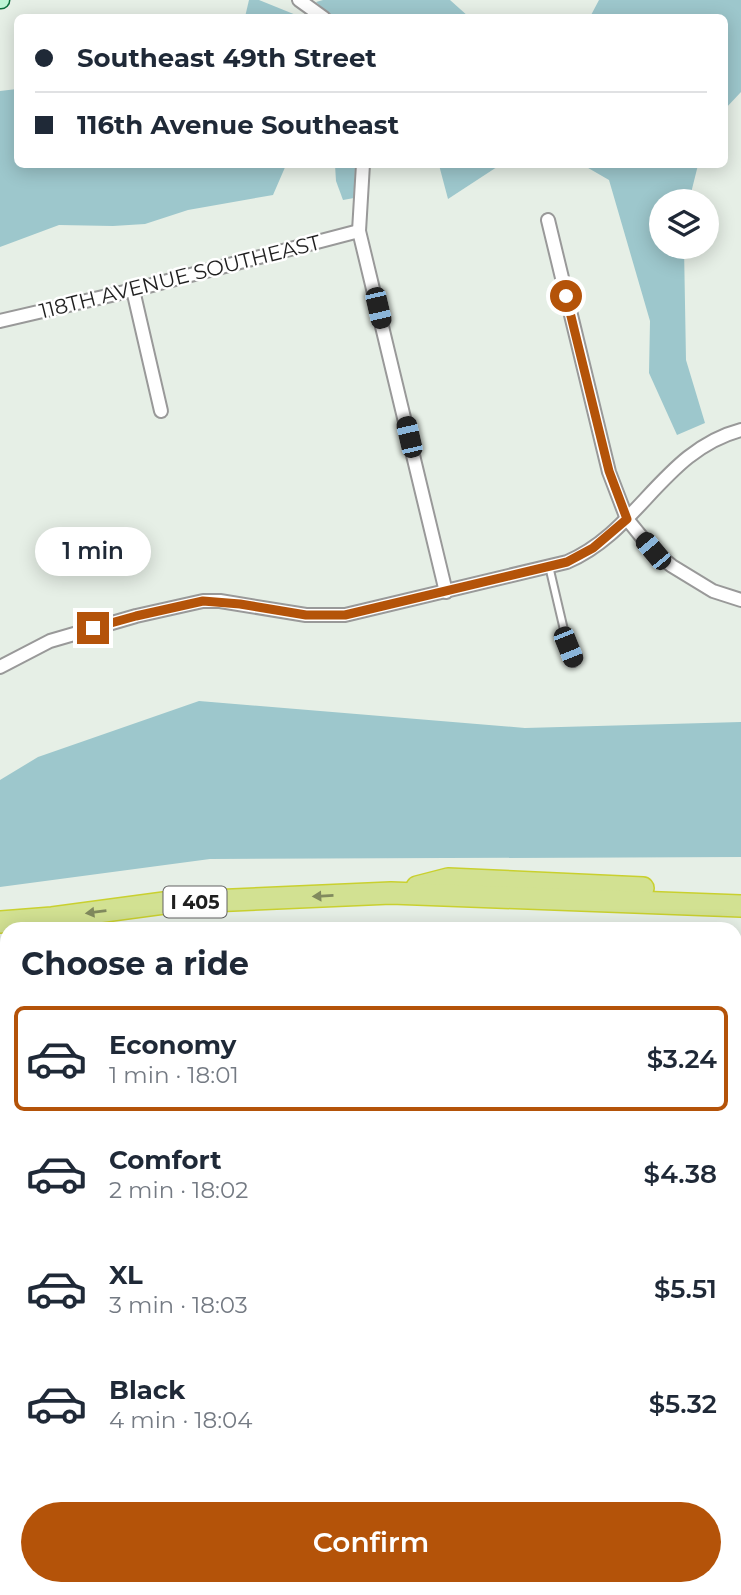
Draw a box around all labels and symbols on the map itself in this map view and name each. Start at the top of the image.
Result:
street label: 118TH AVENUE SOUTHEAST [37,229,323,324]
route start [550,280,582,312]
car [364,285,393,331]
car [395,414,424,460]
callout: 1 min [35,526,151,576]
car [632,528,675,574]
route end [77,612,109,644]
car [551,624,586,670]
road number: I 405 [164,887,227,918]
one-way arrow [312,891,334,902]
one-way arrow [85,907,107,918]

